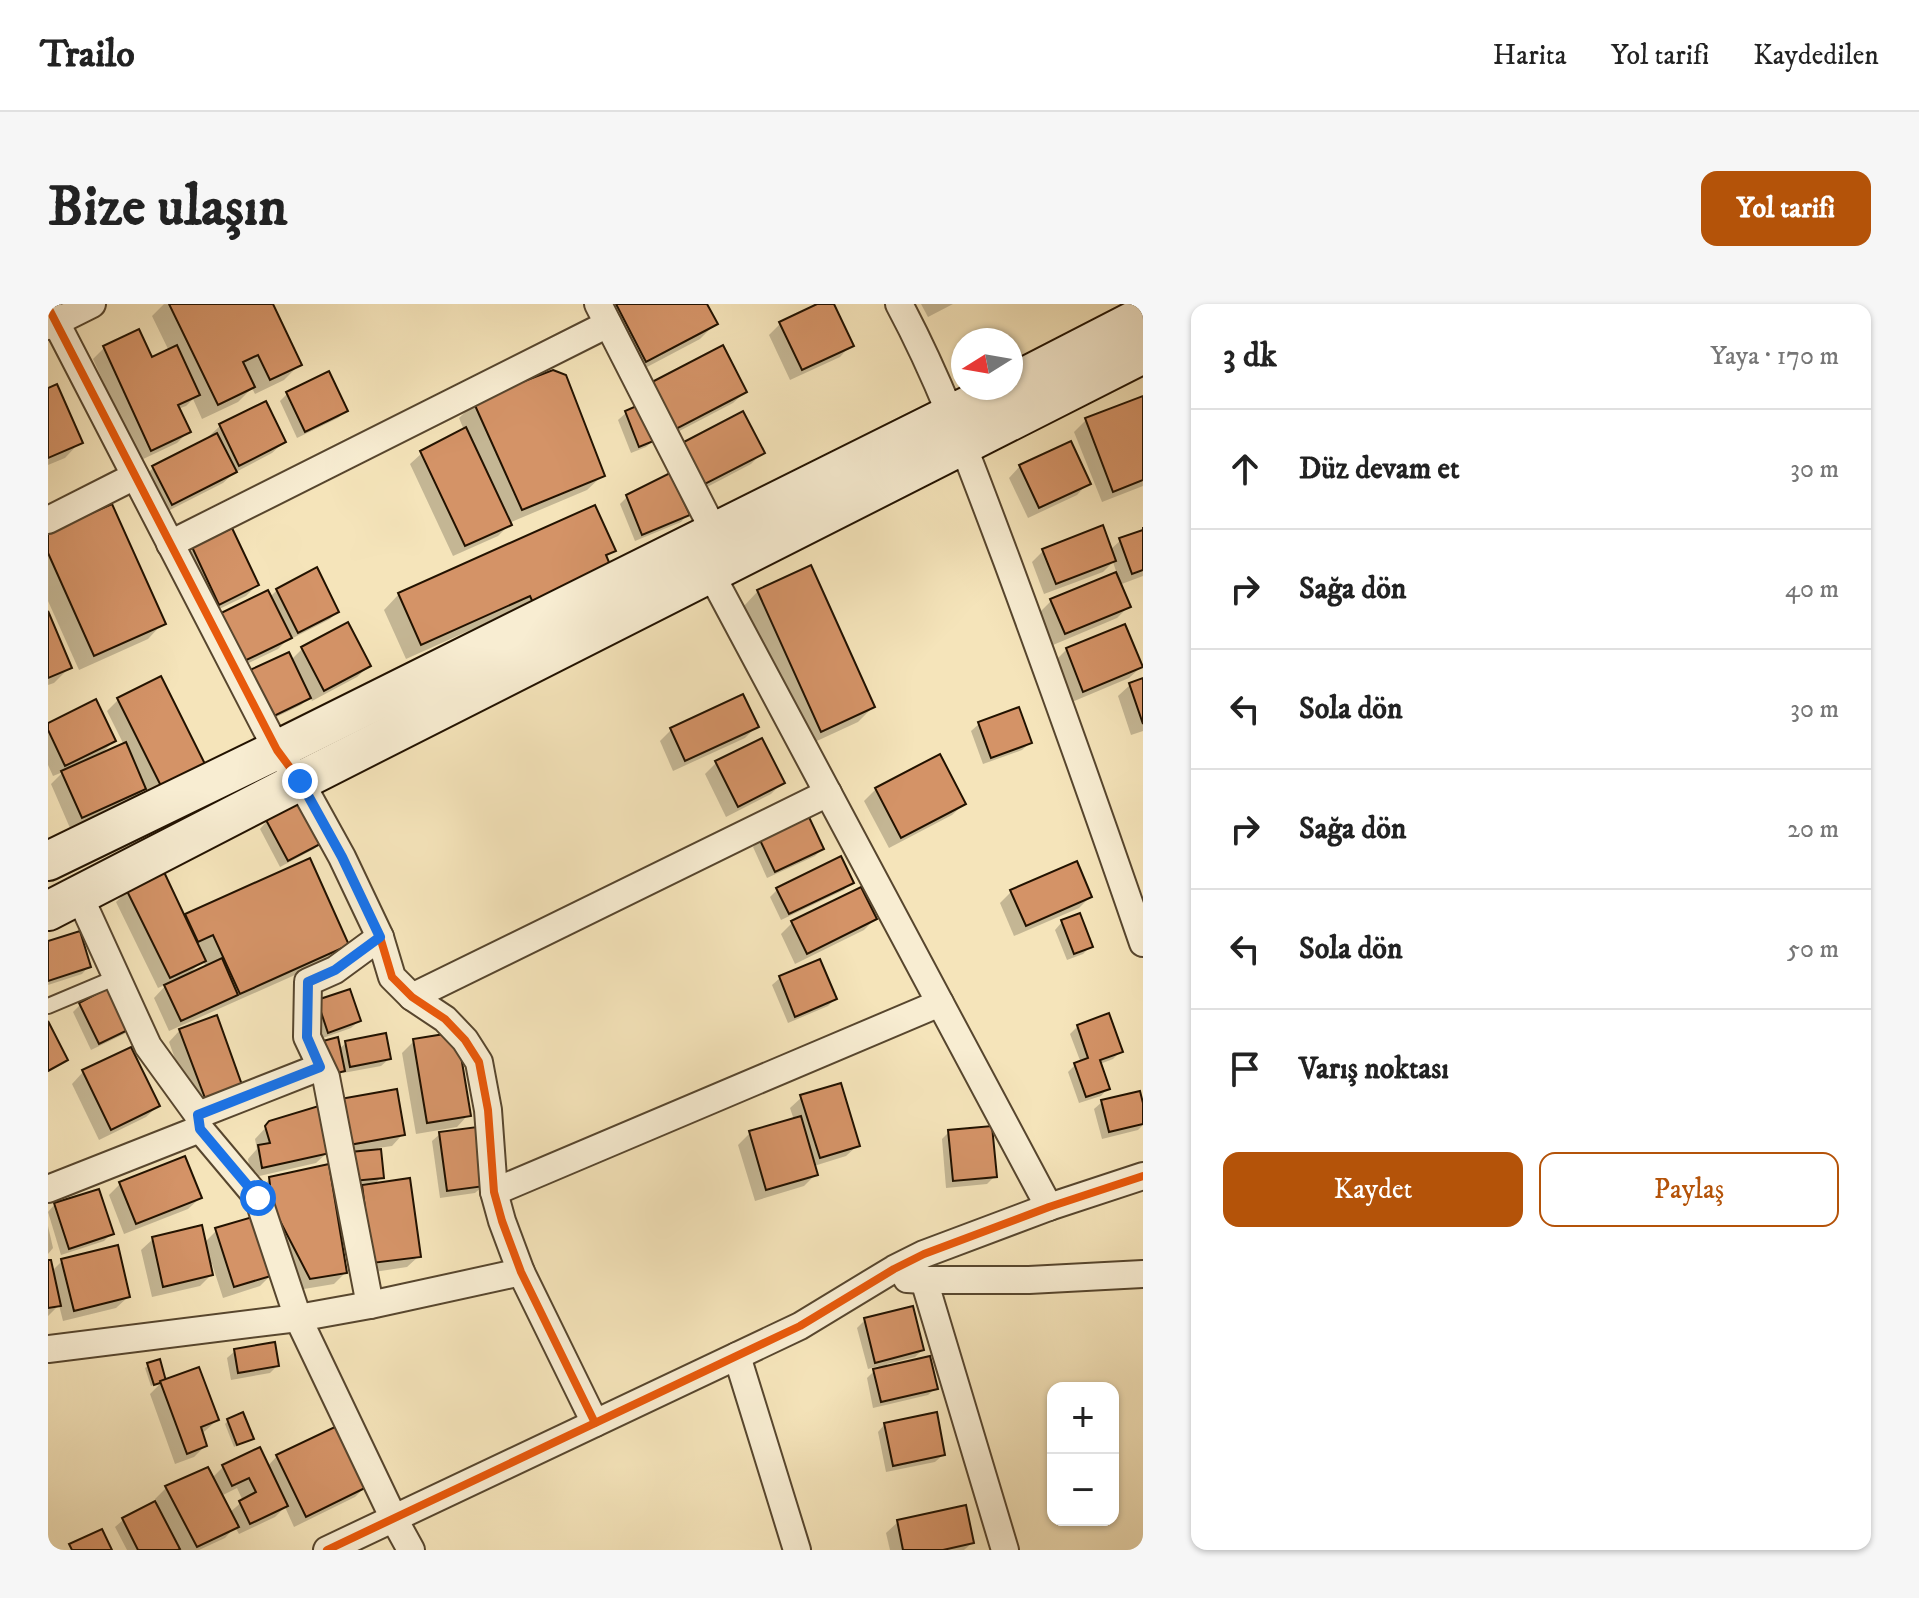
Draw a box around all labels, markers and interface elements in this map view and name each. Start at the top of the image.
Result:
text: Trailo [40,31,135,79]
text: Harita [1493,38,1567,73]
text: Yol tarifi [1611,38,1709,73]
text: Kaydedilen [1753,38,1879,73]
button: Yol tarifi [1701,171,1871,246]
text: Bize ulaşın [48,173,287,243]
north arrow [951,328,1023,400]
text: 3 dk [1223,335,1277,377]
text: Yaya · 170 m [1710,340,1839,373]
icon: ahead [1223,447,1267,491]
text: Düz devam et [1299,451,1460,488]
text: 30 m [1790,453,1839,486]
icon: right [1223,567,1267,611]
text: Sağa dön [1299,571,1407,608]
text: 40 m [1785,573,1839,606]
icon: left [1223,687,1267,731]
text: Sola dön [1299,691,1403,728]
text: 30 m [1790,693,1839,726]
route end [282,763,318,799]
icon: right [1223,807,1267,851]
text: Sağa dön [1299,811,1407,848]
text: 20 m [1787,813,1839,846]
icon: left [1223,927,1267,971]
text: Sola dön [1299,931,1403,968]
text: 50 m [1787,933,1839,966]
icon: arrive [1223,1047,1267,1091]
text: Varış noktası [1299,1051,1449,1088]
button: Kaydet [1223,1152,1523,1227]
button: Paylaş [1539,1152,1839,1227]
route start [240,1180,276,1216]
map controls [1047,1382,1119,1526]
button: + [1047,1382,1119,1454]
button: − [1047,1454,1119,1526]

